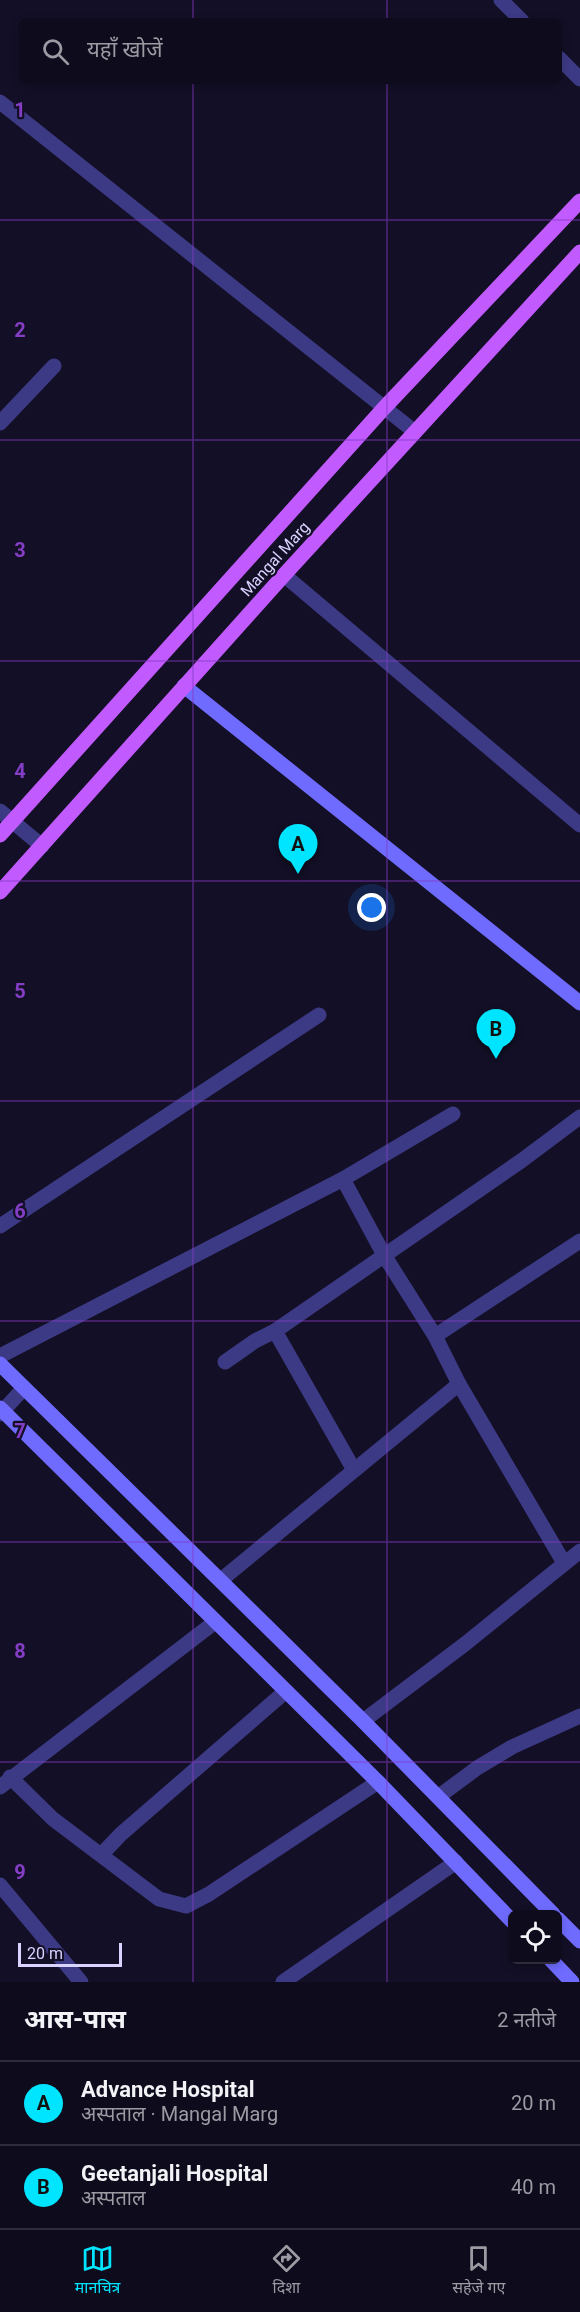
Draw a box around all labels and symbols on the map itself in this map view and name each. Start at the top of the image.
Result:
text: 1 [14,98,26,122]
text: 2 [14,318,26,342]
street label: Mangal Marg [236,518,314,600]
text: 3 [14,538,26,562]
text: 4 [14,759,26,783]
pin: A [278,824,318,874]
your location [357,893,386,922]
text: 5 [14,979,26,1003]
pin: B [476,1010,516,1059]
text: 6 [14,1199,26,1223]
text: 7 [14,1419,26,1443]
text: 8 [14,1639,26,1663]
text: 9 [14,1860,26,1884]
scale bar [18,1940,122,1968]

